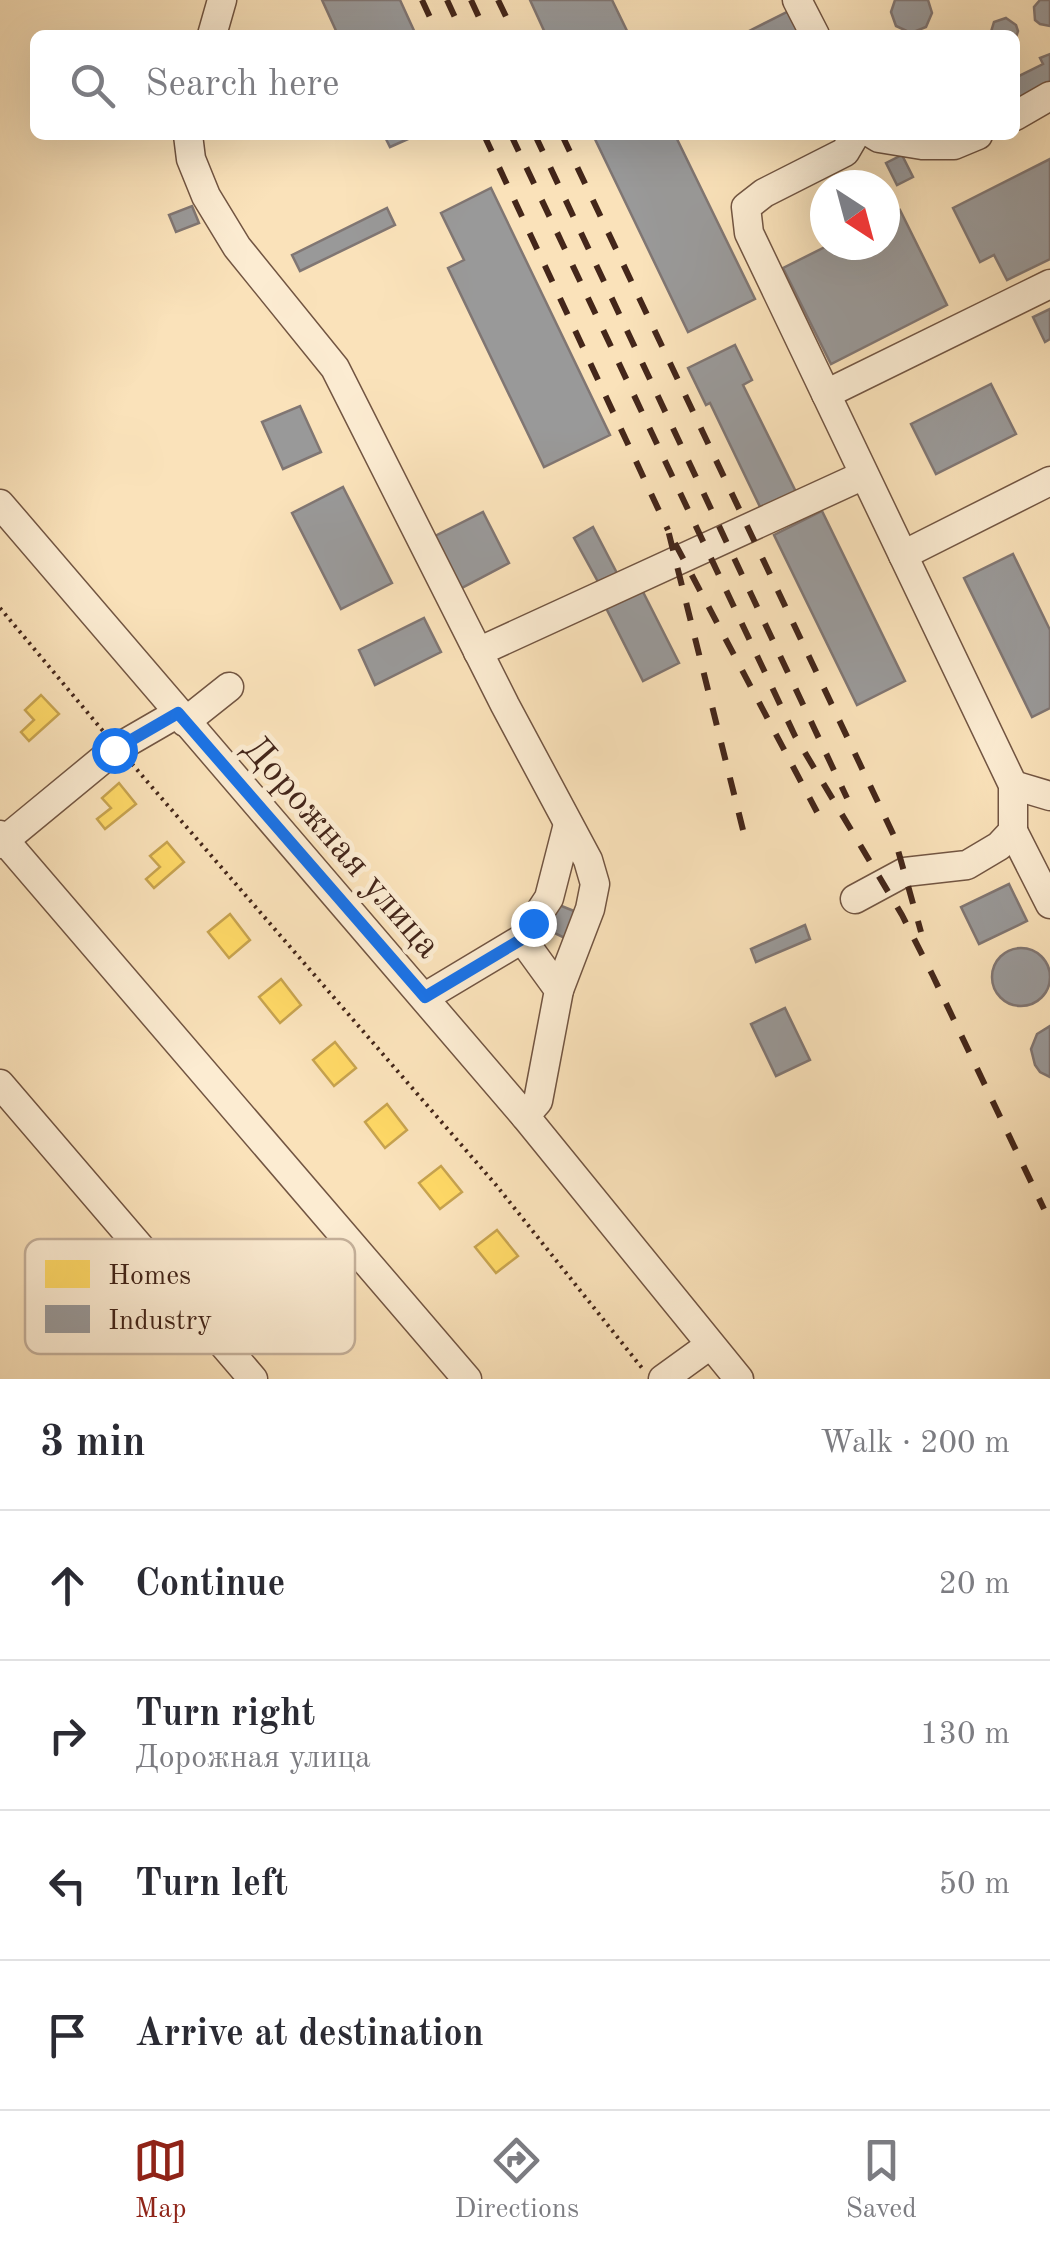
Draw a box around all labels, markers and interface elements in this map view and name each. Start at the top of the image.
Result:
search box [30,30,1020,140]
icon: search [65,58,120,113]
text: Search here [145,66,340,104]
north arrow [810,170,900,260]
route start [92,728,138,774]
street label: Дорожная улица [235,730,447,966]
route end [511,901,557,947]
legend [25,1239,355,1354]
text: Homes [108,1263,191,1291]
text: Industry [108,1308,212,1336]
text: 3 min [40,1423,146,1465]
text: Walk · 200 m [820,1428,1010,1460]
icon: ahead [40,1558,95,1613]
text: Continue [135,1566,285,1604]
text: 20 m [939,1569,1010,1601]
text: Turn right [135,1696,315,1734]
icon: right [40,1708,95,1763]
text: 130 m [920,1719,1010,1751]
text: Дорожная улица [135,1743,371,1775]
icon: left [40,1858,95,1913]
text: Turn left [135,1866,288,1904]
text: 50 m [939,1869,1010,1901]
icon: arrive [40,2008,95,2063]
text: Arrive at destination [135,2016,484,2054]
tab: Map [133,2133,188,2228]
tab: Directions [455,2133,579,2228]
tab: Saved [845,2133,917,2228]

